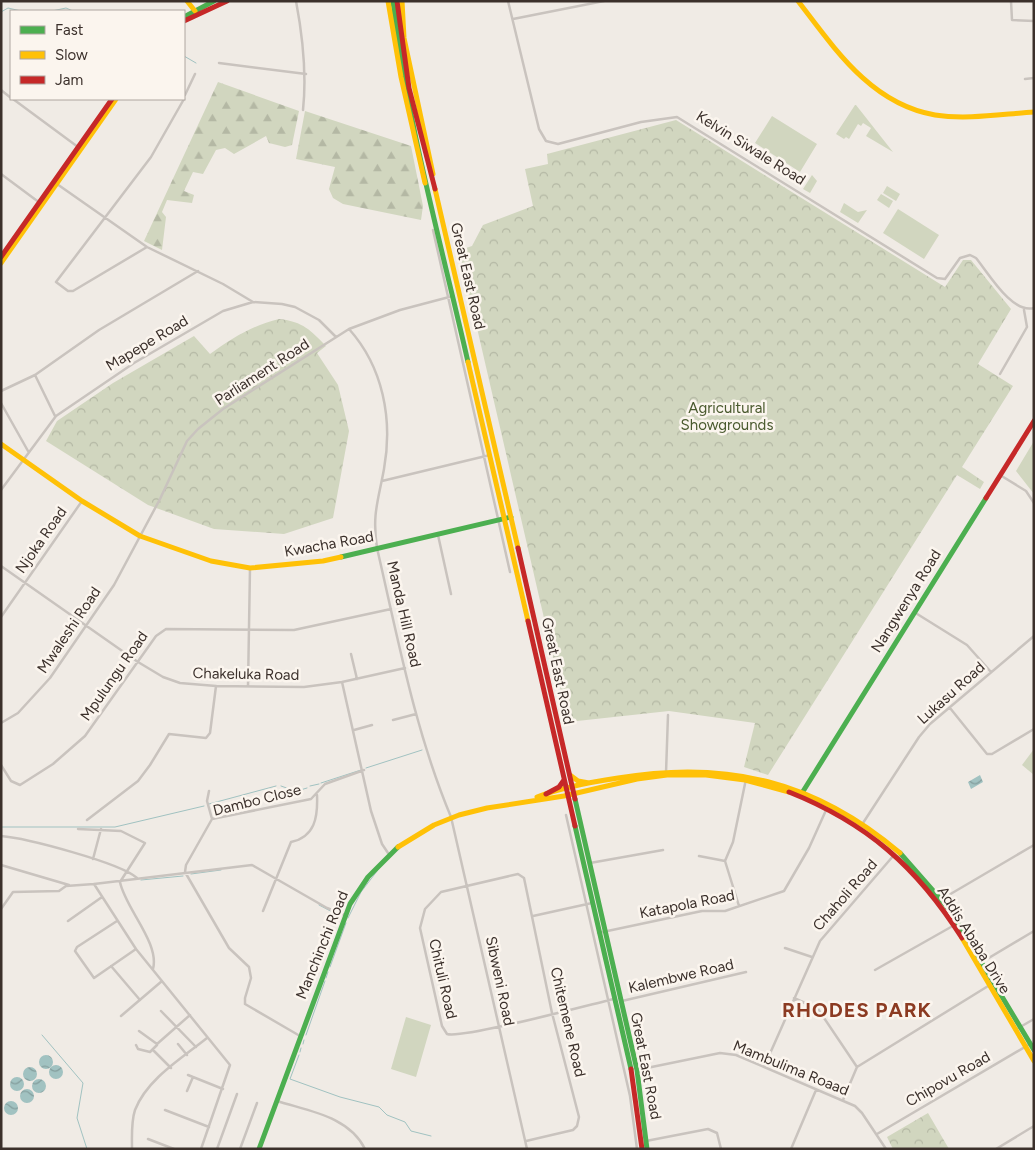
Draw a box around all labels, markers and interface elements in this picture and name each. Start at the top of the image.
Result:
legend [10,10,185,100]
text: Fast [55,21,84,39]
text: Slow [55,46,88,64]
text: Jam [55,71,83,89]
street label: Kelvin Siwale Road [693,107,809,189]
street label: Great East Road [447,221,489,331]
street label: Mapepe Road [103,311,191,375]
street label: Parliament Road [211,335,313,409]
park label: Agricultural Showgrounds [681,399,773,434]
street label: Njoka Road [11,503,71,577]
street label: Kwacha Road [283,527,375,561]
street label: Nangwenya Road [867,546,945,656]
street label: Manda Hill Road [383,559,425,669]
street label: Mwaleshi Road [33,583,105,677]
street label: Great East Road [538,616,578,726]
street label: Mpulungu Road [76,628,152,724]
street label: Lukasu Road [914,658,988,728]
street label: Chakeluka Road [192,664,300,684]
street label: Dambo Close [211,780,303,820]
street label: Chaholi Road [809,856,881,934]
street label: Addis Ababa Drive [934,883,1014,997]
street label: Katapola Road [638,886,736,922]
street label: Manchinchi Road [292,888,352,1002]
street label: Sibweni Road [482,935,518,1027]
street label: Chituli Road [425,937,461,1021]
street label: Kalembwe Road [627,955,735,997]
street label: Chitemene Road [547,965,589,1079]
district label: RHODES PARK [782,998,932,1022]
street label: Great East Road [627,1011,665,1121]
street label: Mambulima Roaad [730,1037,852,1099]
street label: Chipovu Road [903,1048,993,1110]

